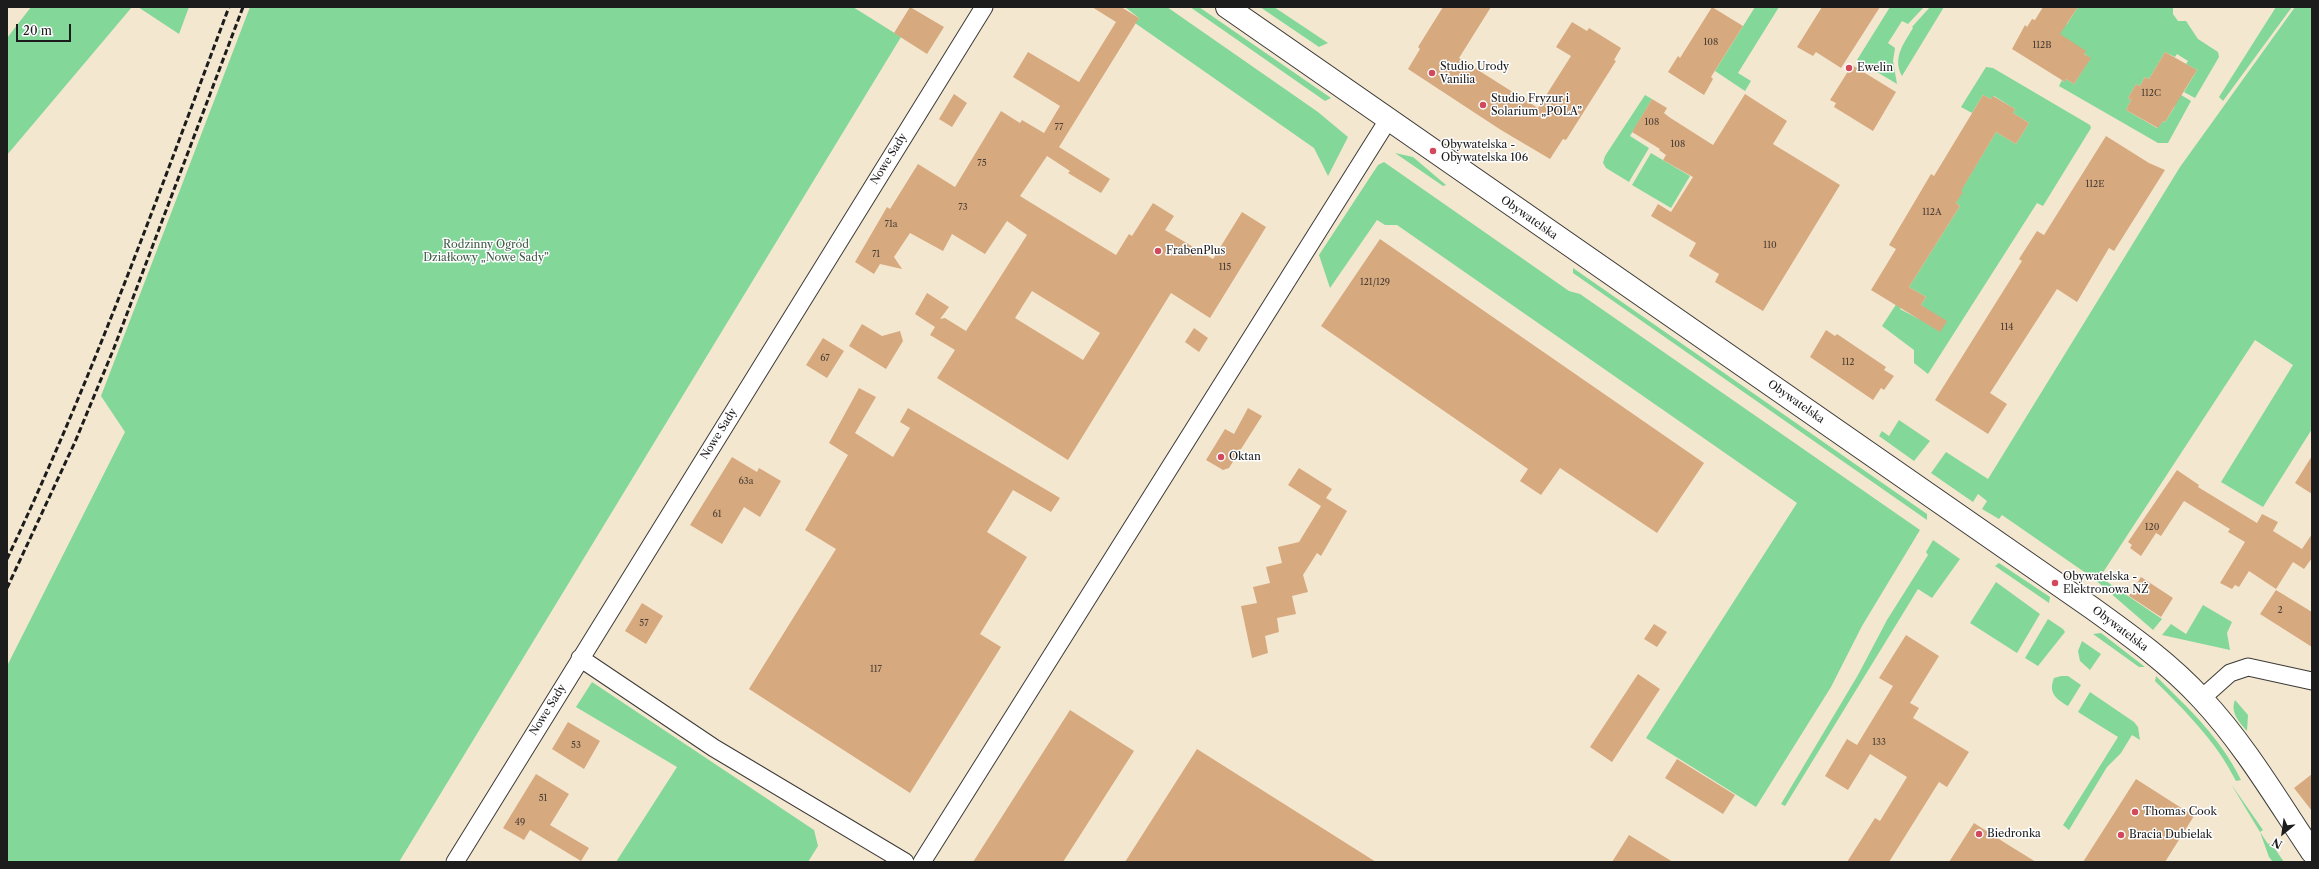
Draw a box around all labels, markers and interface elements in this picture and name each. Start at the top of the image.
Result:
scale bar [18,16,73,42]
text: 20 m [23,23,52,38]
house number: 108 [1704,37,1718,47]
house number: 112B [2032,40,2052,50]
place label: Studio Urody Vanilia [1440,60,1509,86]
place label: Ewelin [1857,61,1893,75]
marker: Ewelin [1844,63,1854,73]
marker: Studio Urody Vanilia [1427,68,1437,78]
house number: 112C [2141,88,2161,98]
place label: Studio Fryzur i Solarium „POLA” [1491,92,1582,118]
marker: Studio Fryzur i Solarium „POLA” [1478,100,1488,110]
house number: 108 [1645,117,1659,127]
house number: 77 [1055,122,1063,132]
street label: Nowe Sady [868,131,910,187]
place label: Obywatelska - Obywatelska 106 [1441,138,1528,164]
house number: 108 [1671,139,1685,149]
marker: Obywatelska - Obywatelska 106 [1428,146,1438,156]
house number: 75 [977,158,987,168]
house number: 112E [2086,179,2104,189]
street label: Obywatelska [1498,194,1560,242]
house number: 73 [958,202,968,212]
house number: 112A [1922,207,1942,217]
house number: 71a [885,219,897,229]
park label: Rodzinny Ogród Działkowy „Nowe Sady” [423,238,549,264]
house number: 110 [1763,240,1777,250]
place label: FrabenPlus [1166,244,1225,258]
marker: FrabenPlus [1153,246,1163,256]
house number: 71 [872,249,880,259]
house number: 115 [1219,262,1231,272]
house number: 121/129 [1360,277,1390,287]
house number: 114 [2001,322,2013,332]
house number: 67 [820,353,830,363]
house number: 112 [1842,357,1854,367]
street label: Obywatelska [1765,378,1827,426]
street label: Nowe Sady [698,406,740,462]
place label: Oktan [1229,450,1261,464]
marker: Oktan [1216,452,1226,462]
house number: 63a [739,476,753,486]
house number: 61 [712,509,722,519]
house number: 120 [2145,522,2159,532]
place label: Obywatelska - Elektronowa NŻ [2063,570,2149,596]
marker: Obywatelska - Elektronowa NŻ [2050,578,2060,588]
street label: Obywatelska [2090,604,2150,654]
house number: 2 [2277,605,2283,615]
house number: 57 [639,618,649,628]
house number: 117 [870,664,882,674]
street label: Nowe Sady [527,682,569,738]
house number: 133 [1872,737,1886,747]
house number: 53 [571,740,581,750]
house number: 51 [539,793,547,803]
place label: Thomas Cook [2143,805,2217,819]
marker: Thomas Cook [2130,807,2140,817]
north arrow [2263,813,2303,853]
house number: 49 [515,817,525,827]
place label: Biedronka [1987,827,2041,841]
place label: Bracia Dubielak [2129,828,2212,842]
marker: Biedronka [1974,829,1984,839]
marker: Bracia Dubielak [2116,830,2126,840]
text: N [2270,835,2285,852]

